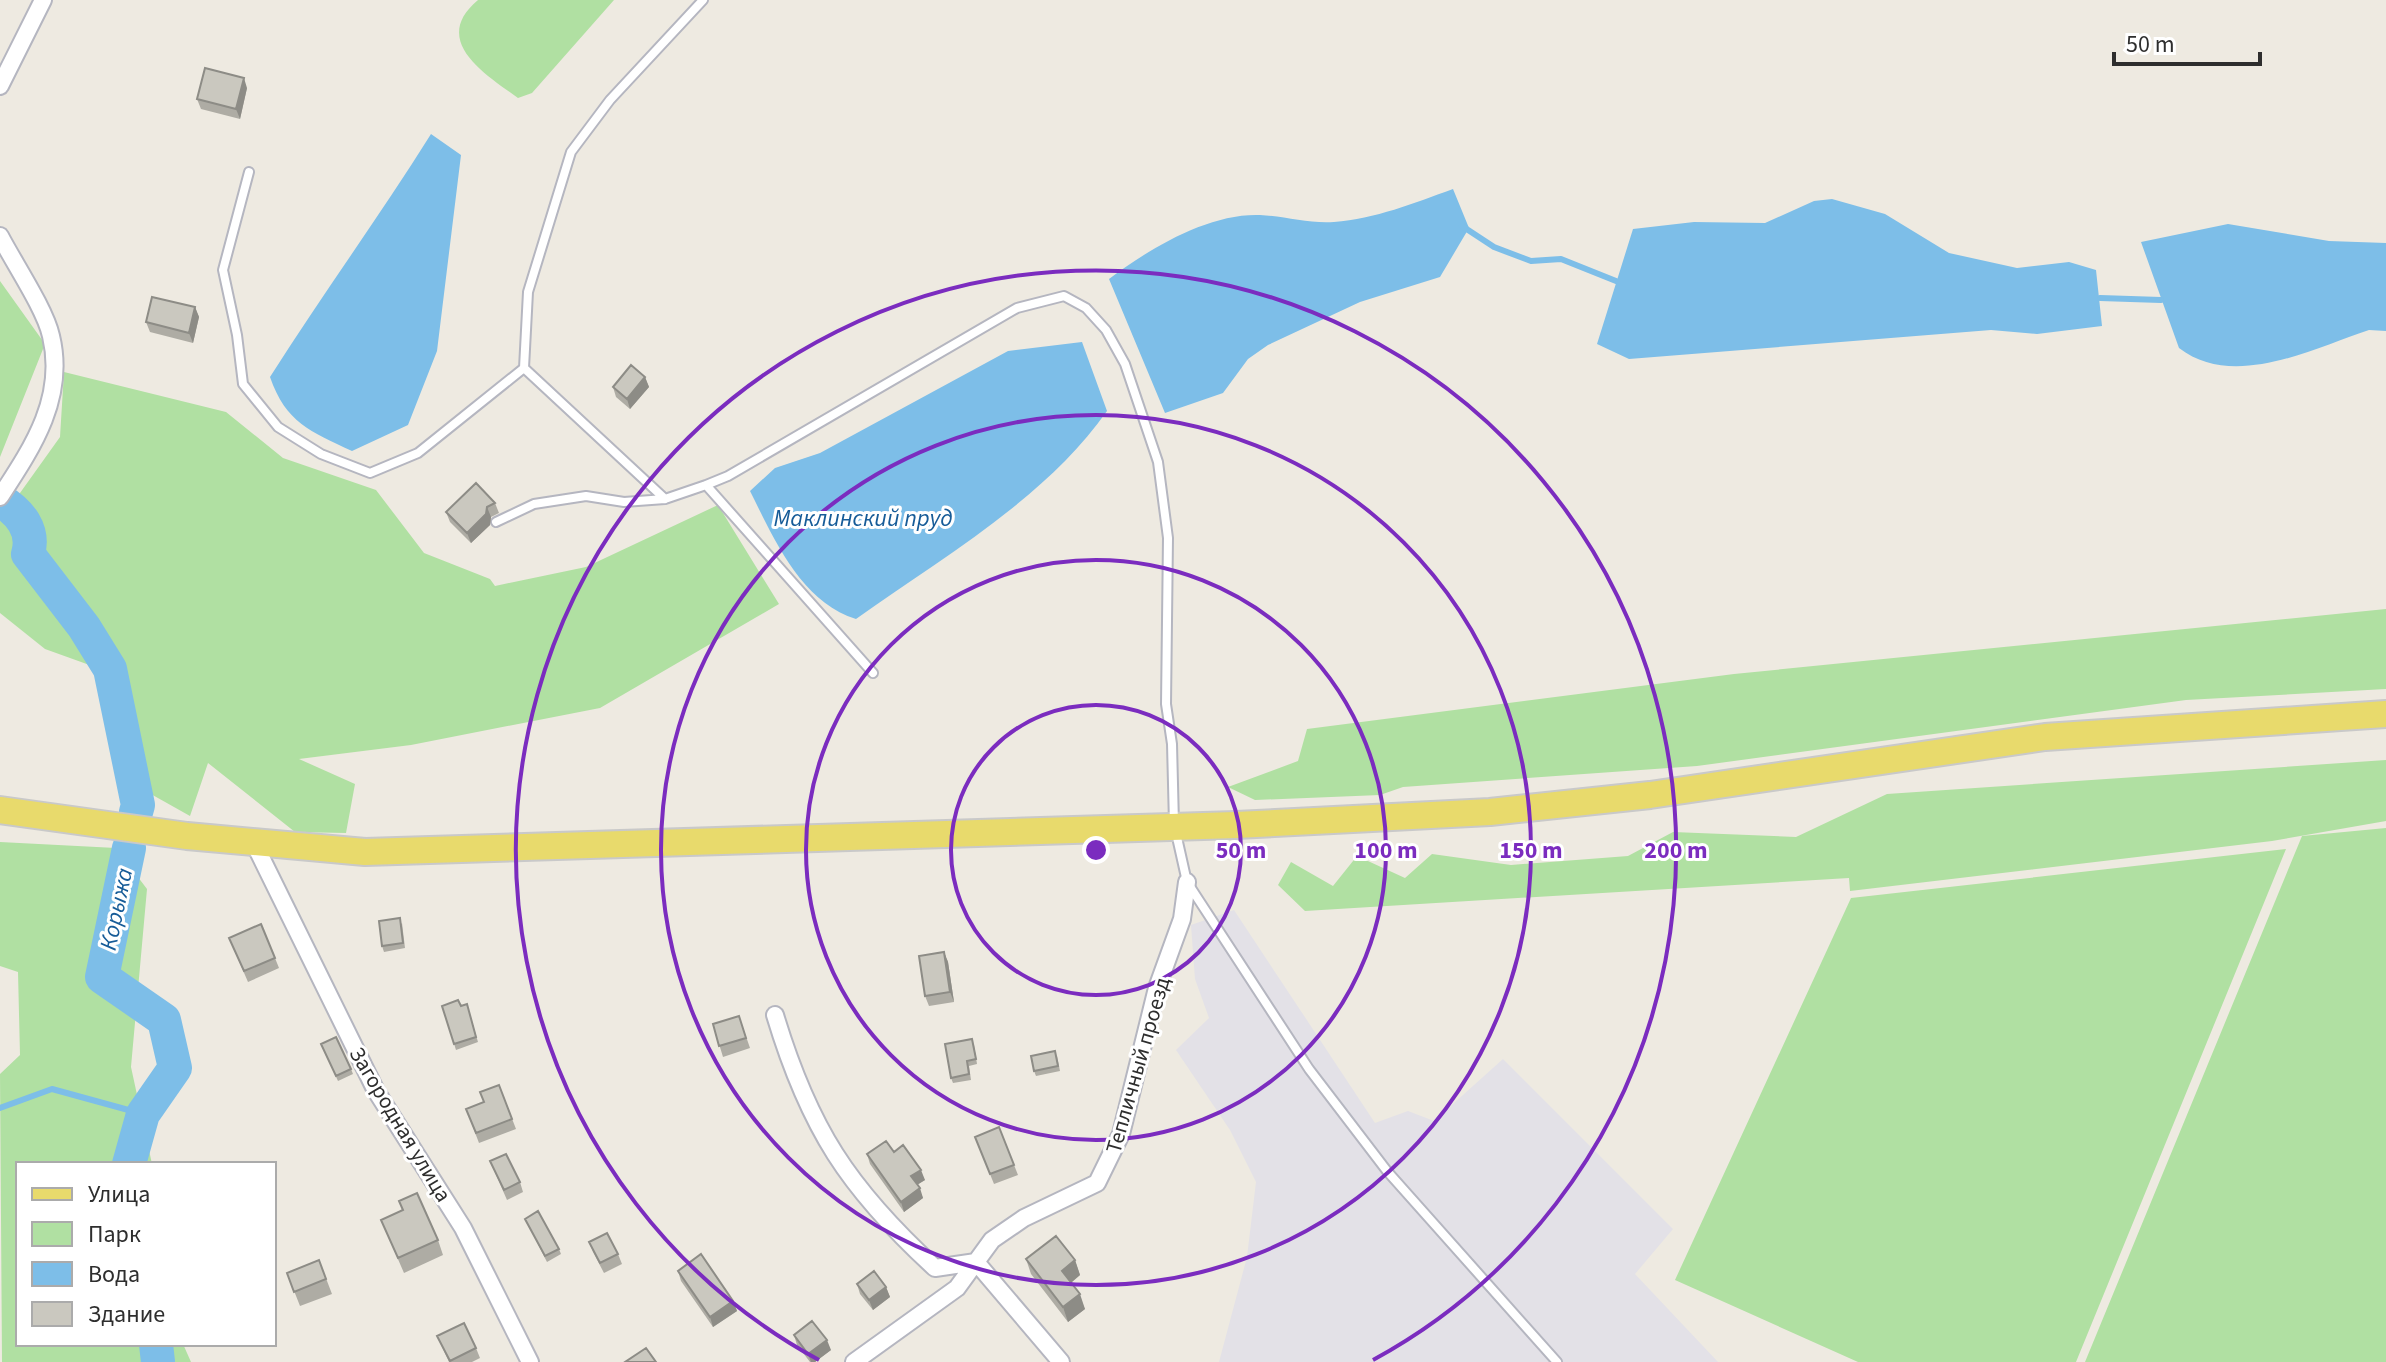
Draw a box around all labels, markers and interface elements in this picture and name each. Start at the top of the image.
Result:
scale bar [2114,16,2260,66]
text: 50 m [2126,27,2175,62]
water label: Маклинский пруд [773,501,953,536]
text: 50 m [1216,833,1266,868]
text: 100 m [1354,833,1418,868]
text: 150 m [1499,833,1563,868]
text: 200 m [1644,833,1708,868]
centre of rings [1082,836,1110,864]
water label: Корыжа [91,865,142,954]
street label: Тепличный проезд [1098,973,1178,1157]
street label: Загородная улица [341,1041,459,1208]
legend [16,1162,276,1346]
text: Улица [88,1177,150,1212]
text: Парк [88,1217,141,1252]
text: Вода [88,1257,140,1292]
text: Здание [88,1297,165,1332]

